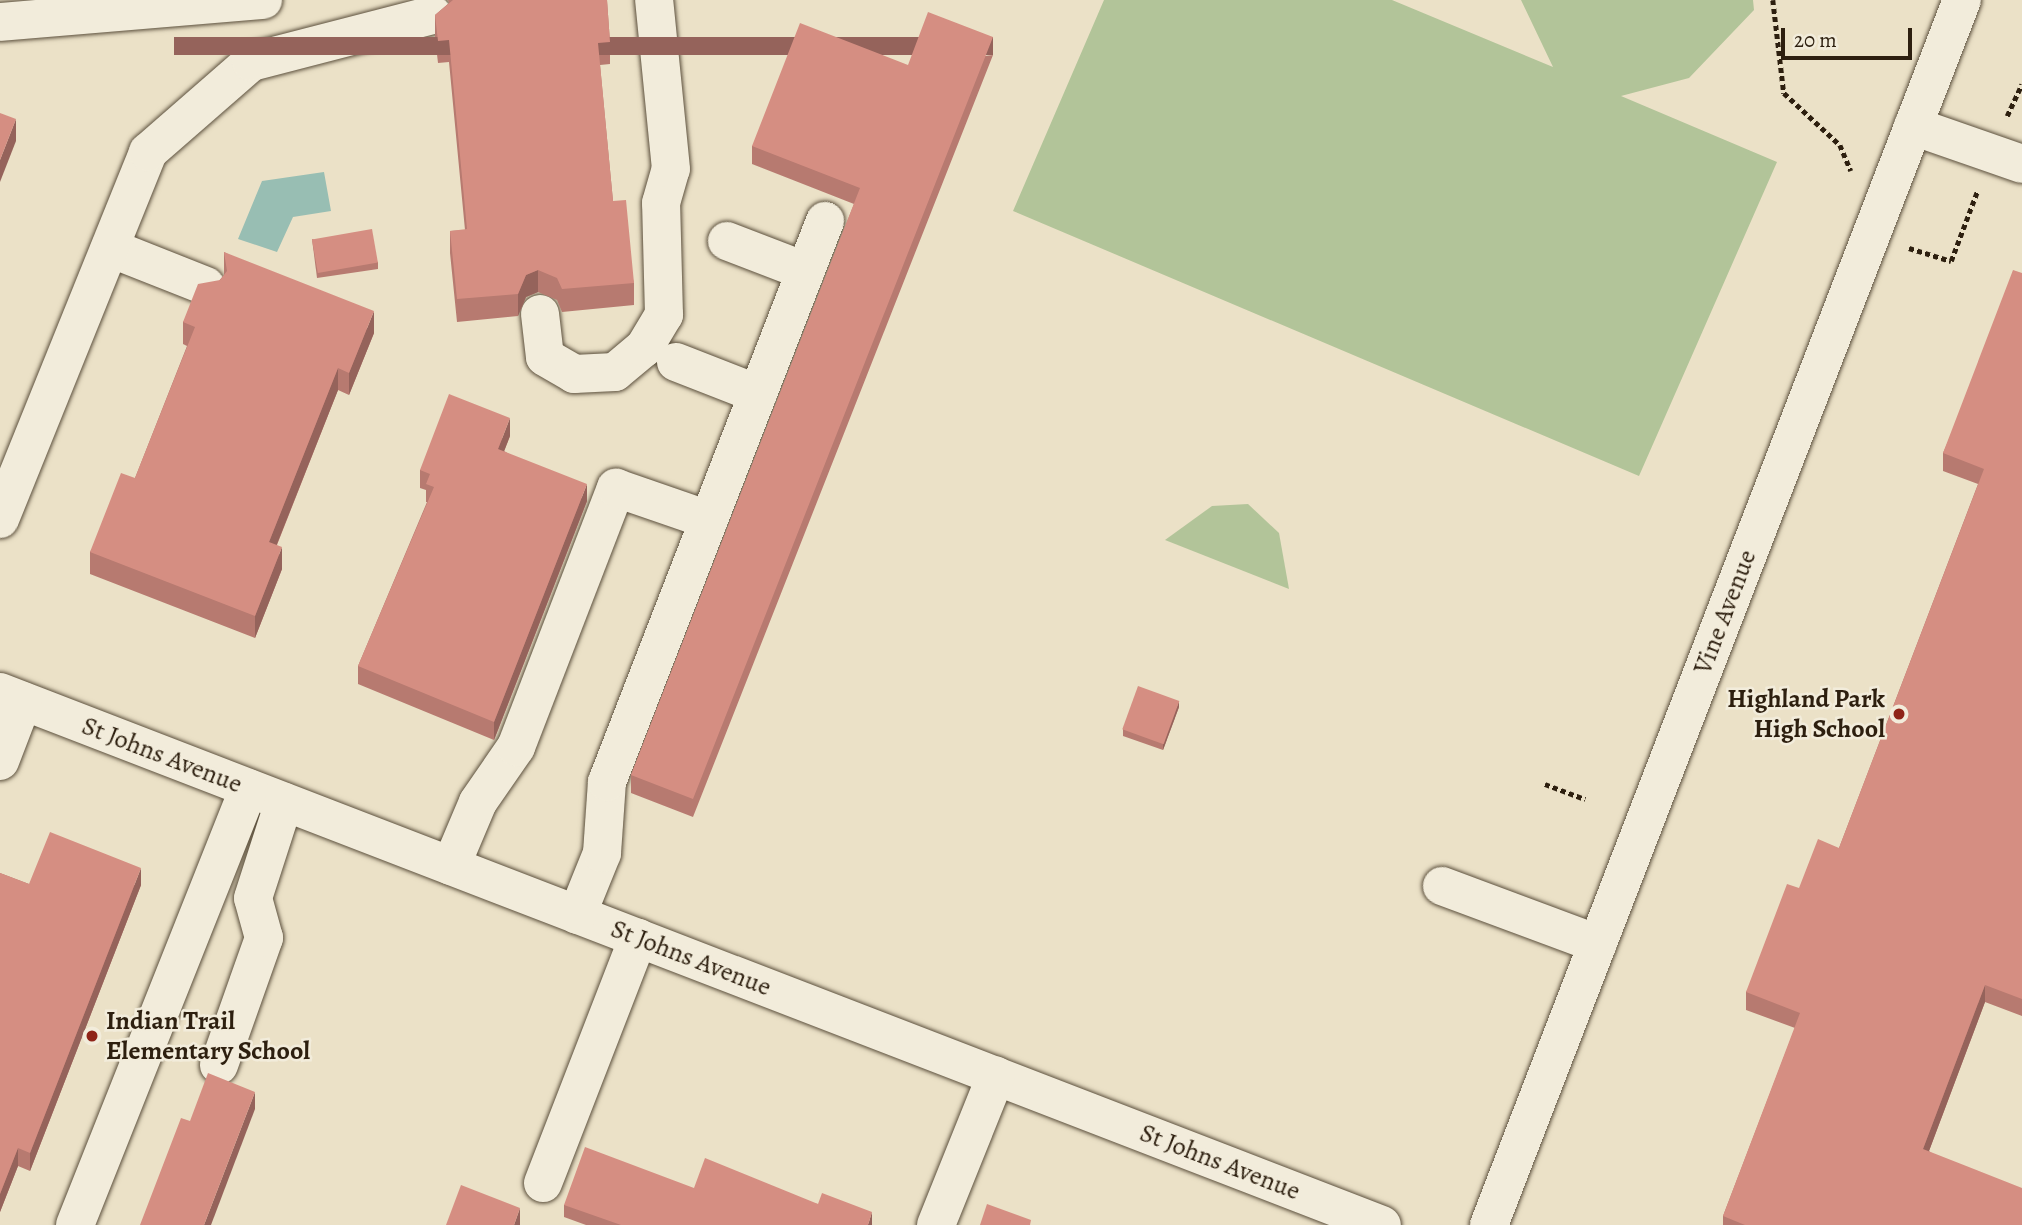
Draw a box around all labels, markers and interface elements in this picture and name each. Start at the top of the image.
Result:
scale bar [1784,14,1915,58]
text: 20 m [1794,26,1837,54]
street label: Vine Avenue [1687,545,1763,679]
place label: Highland Park High School [1727,683,1885,744]
marker: Highland Park High School [1891,706,1907,722]
street label: St Johns Avenue [77,710,247,800]
street label: St Johns Avenue [606,913,776,1003]
place label: Indian Trail Elementary School [106,1005,310,1066]
marker: Indian Trail Elementary School [84,1028,100,1044]
street label: St Johns Avenue [1135,1117,1305,1207]

